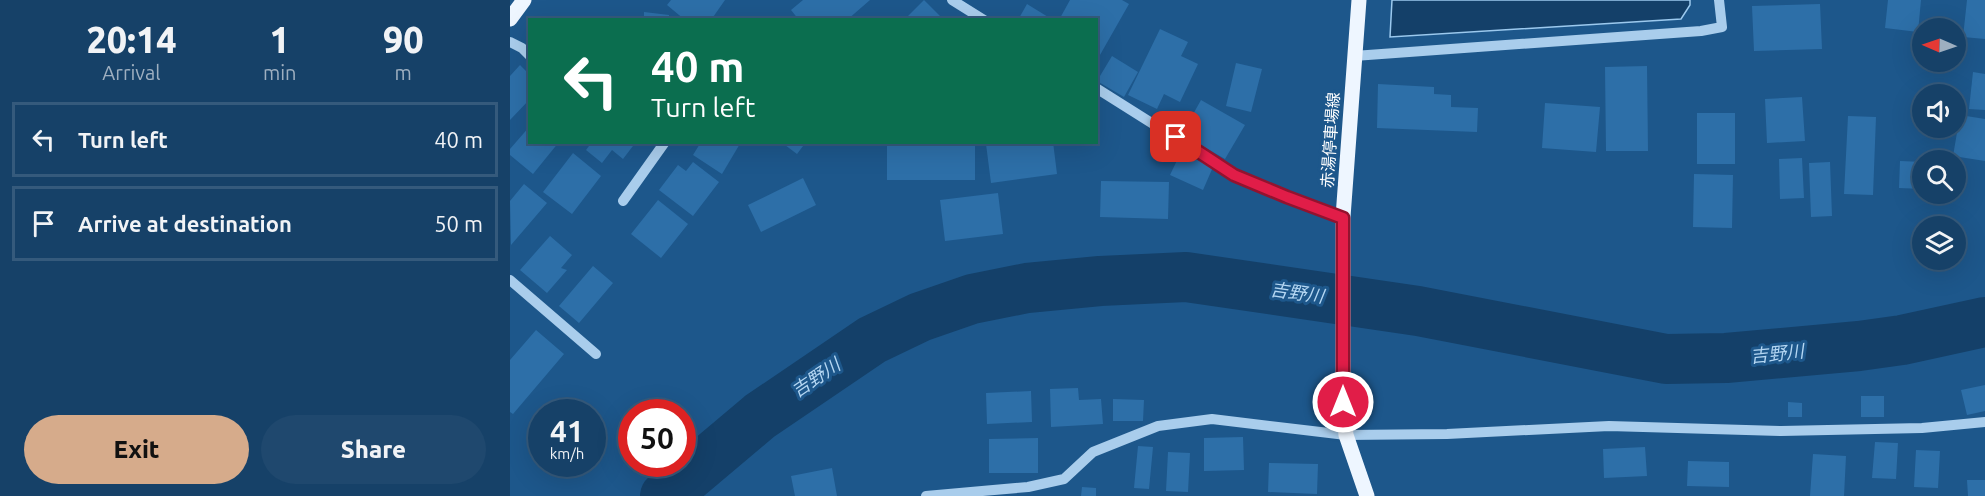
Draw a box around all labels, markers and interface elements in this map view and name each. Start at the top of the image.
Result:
north arrow [1912,18,1966,72]
map controls [1912,18,1966,270]
text: 20:14 [86,19,177,60]
text: 1 [270,19,290,60]
text: 90 [383,19,424,60]
icon: left [552,42,630,120]
text: 40 m [651,43,745,90]
text: Arrival [102,61,161,84]
text: min [263,61,297,84]
text: m [395,61,412,84]
button: sound [1912,84,1966,138]
street label: 赤湯停車場線 [1318,91,1342,189]
text: Turn left [651,92,755,122]
pin [1150,111,1201,162]
icon: arrive [1159,120,1192,153]
icon: left [27,123,60,156]
text: Turn left [78,127,168,152]
text: 40 m [434,127,483,152]
button: search [1912,150,1966,204]
icon: arrive [27,207,60,240]
text: Arrive at destination [78,211,292,236]
text: 50 m [434,211,483,236]
button: layers [1912,216,1966,270]
water label: 吉野川 [1269,278,1327,306]
water label: 吉野川 [1749,340,1807,366]
water label: 吉野川 [787,353,845,401]
position arrow [1311,370,1375,434]
speed limit sign: 50 [618,399,696,477]
text: 41 [550,414,584,448]
button: Exit [24,415,249,484]
button: Share [261,415,486,484]
text: km/h [550,445,584,462]

